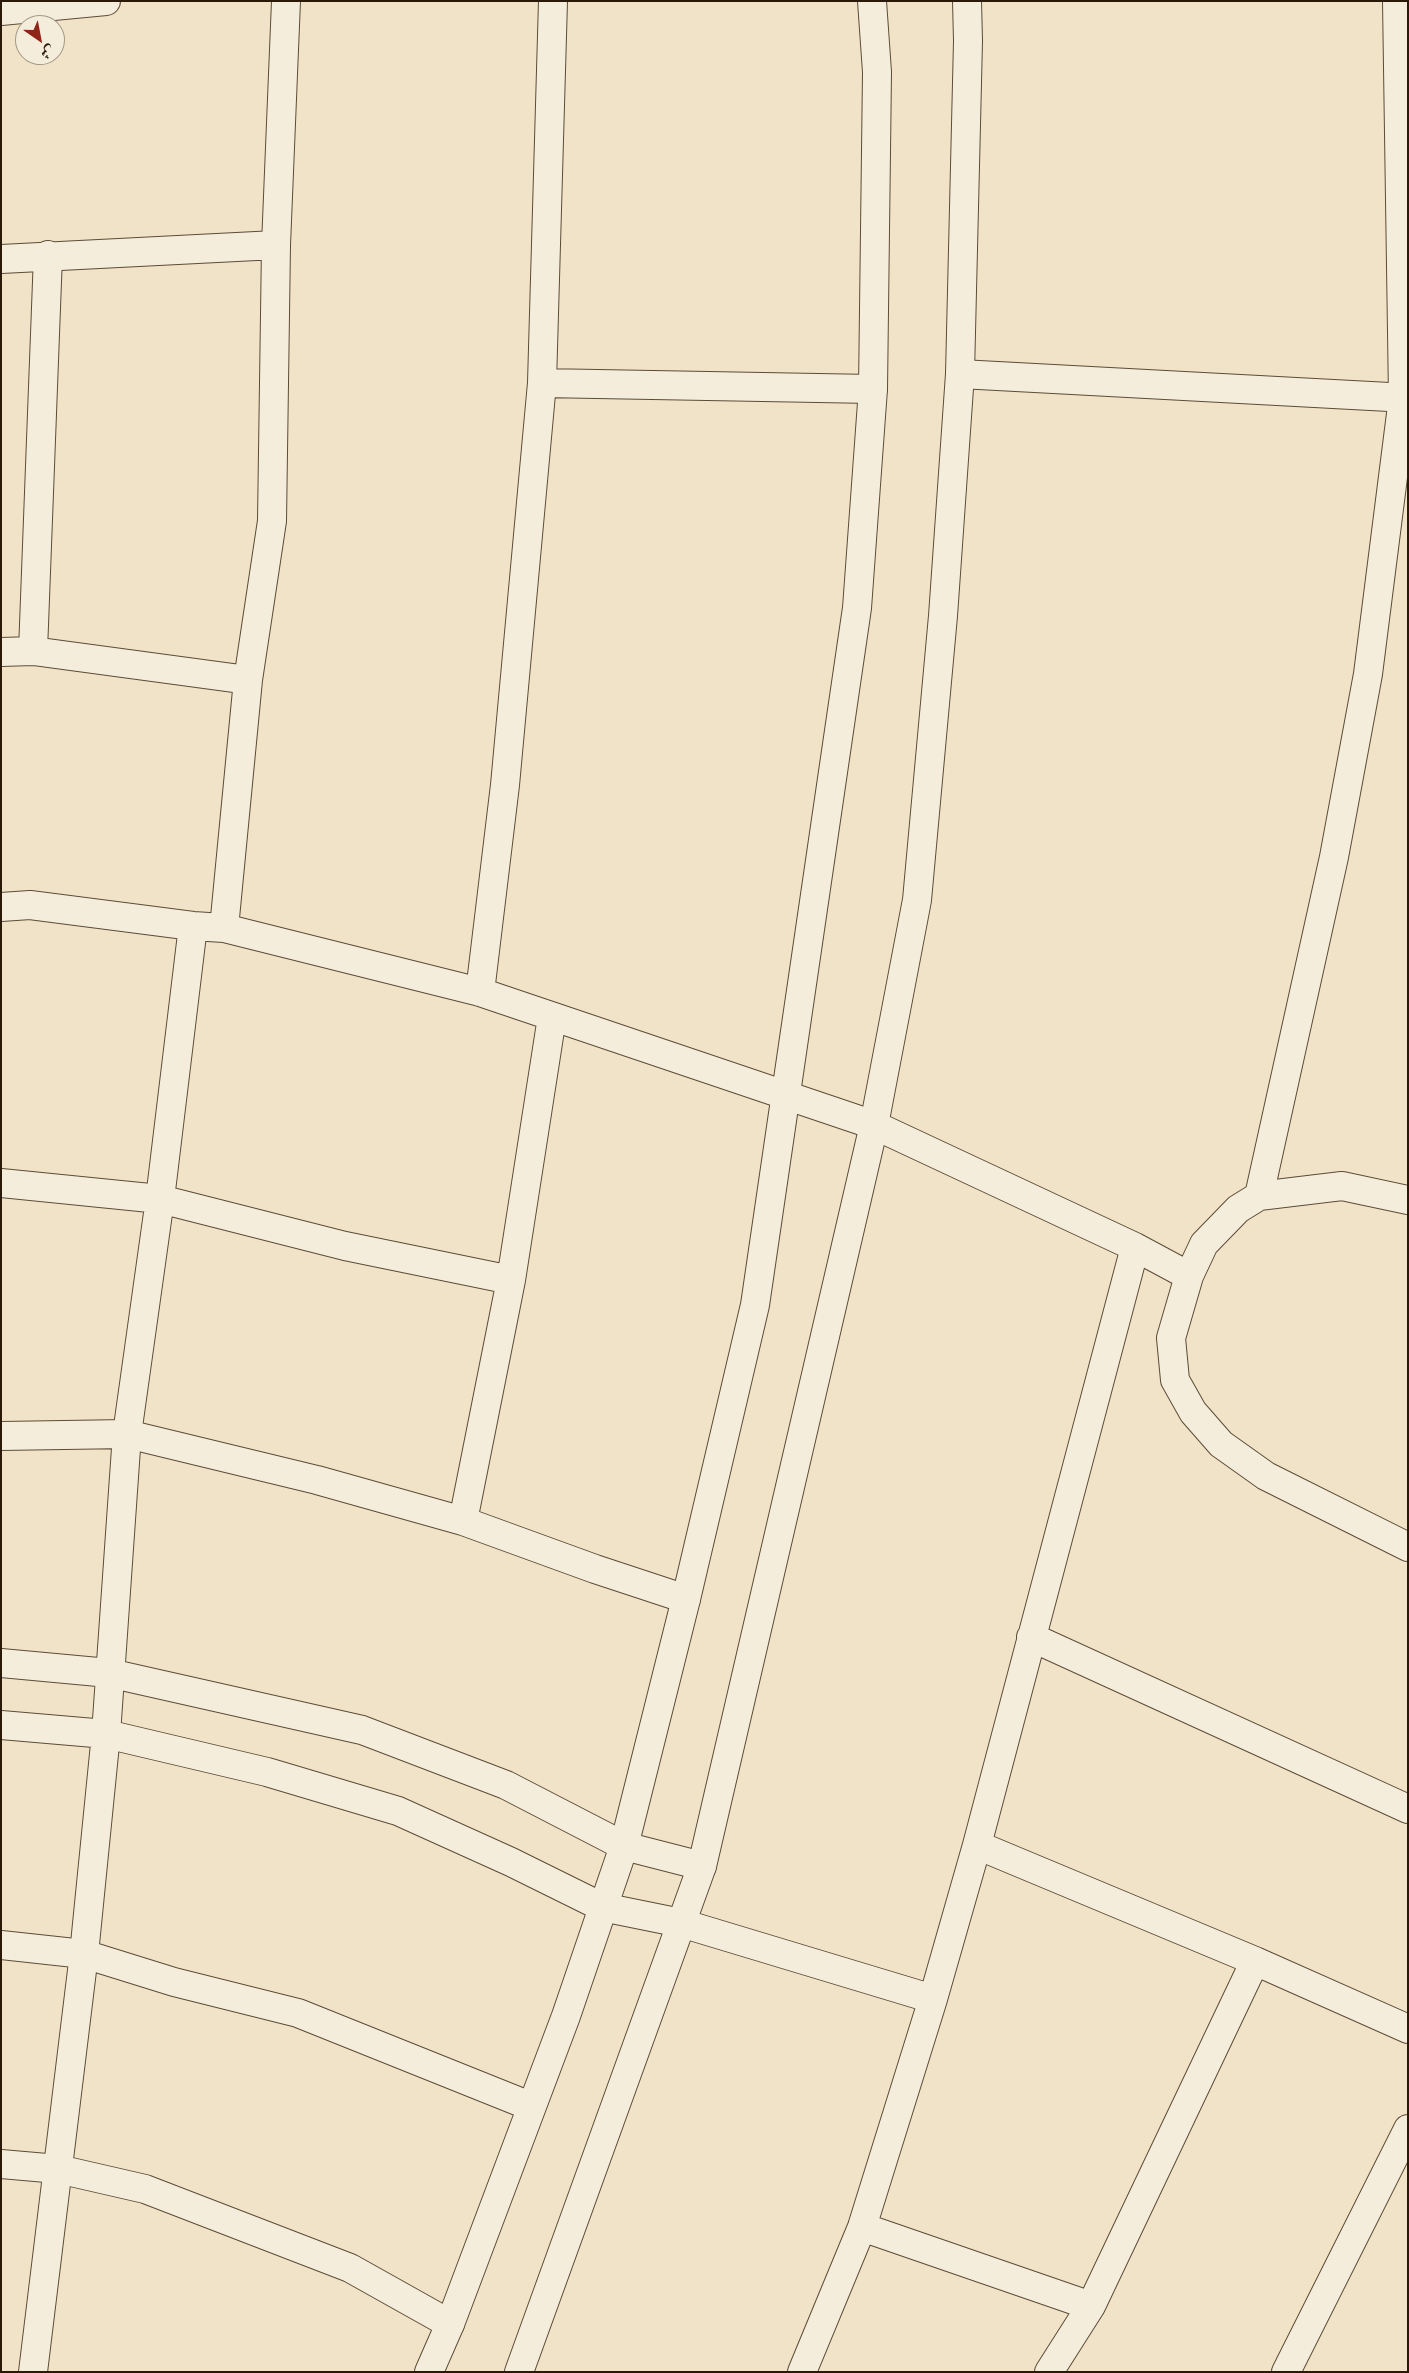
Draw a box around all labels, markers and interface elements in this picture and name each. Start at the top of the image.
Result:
north arrow [15,15,65,65]
text: ش [37,41,58,63]

